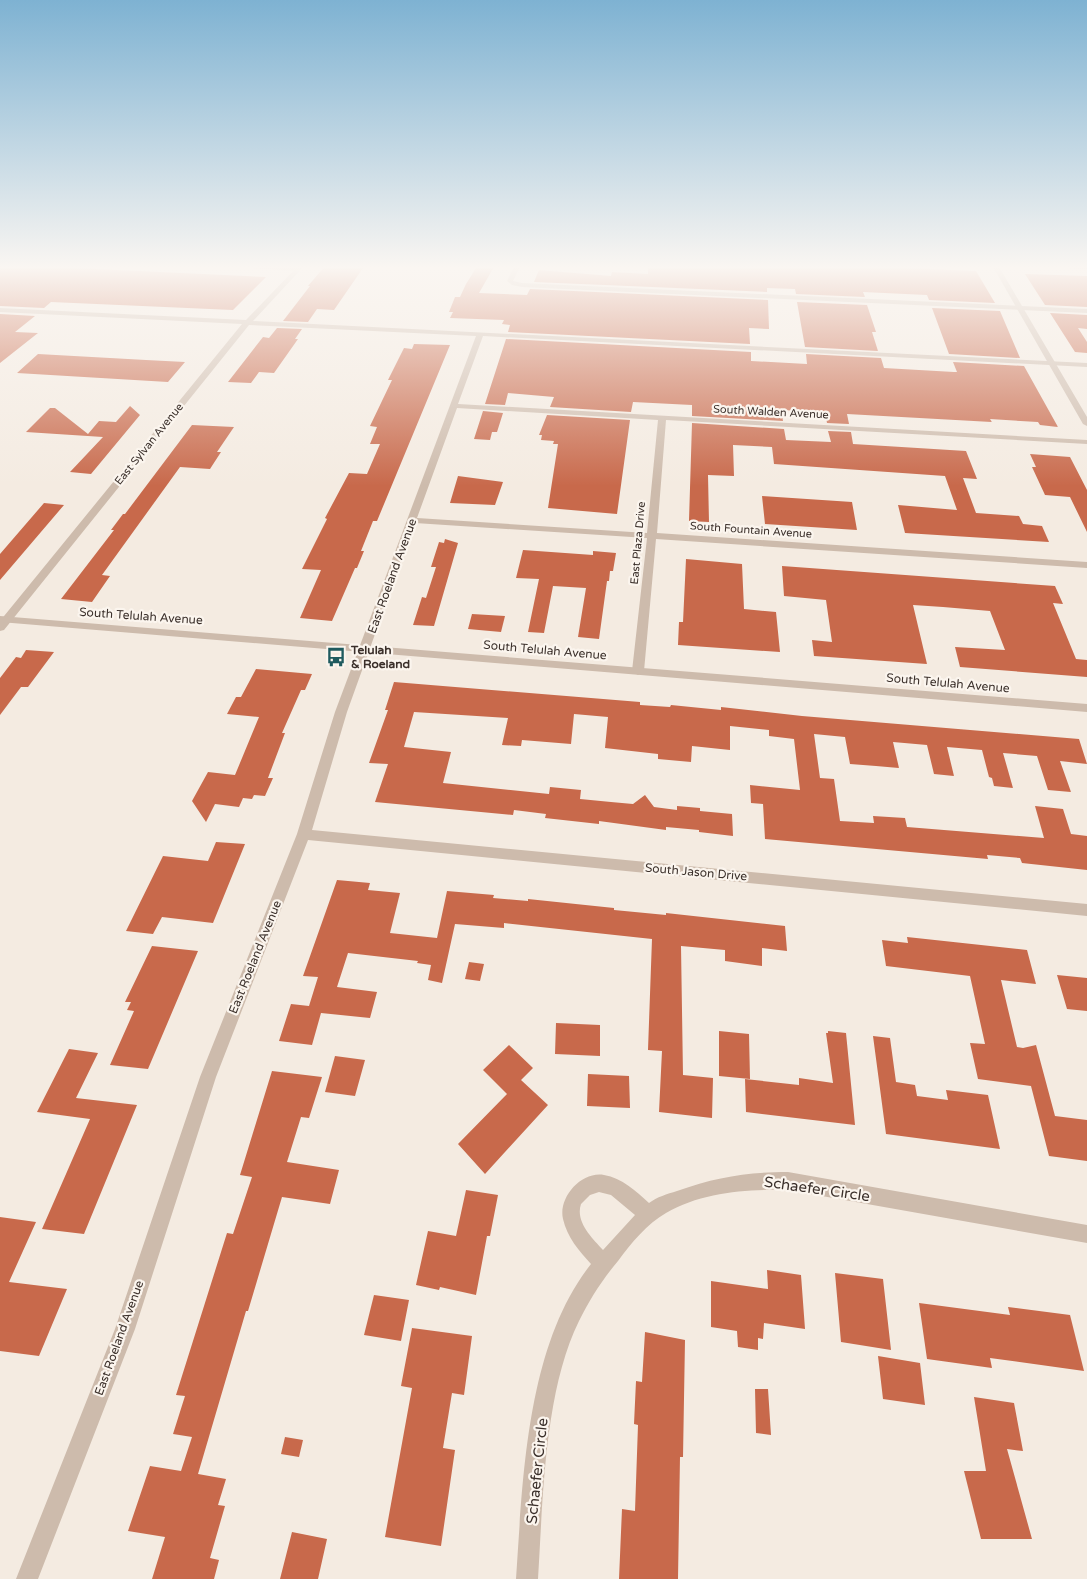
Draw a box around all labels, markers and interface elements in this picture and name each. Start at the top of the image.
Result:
street label: East Sylvan Avenue [112,401,186,487]
street label: South Walden Avenue [713,402,829,422]
street label: East Plaza Drive [628,501,648,585]
street label: East Roeland Avenue [365,517,419,635]
street label: South Fountain Avenue [690,519,812,541]
street label: South Telulah Avenue [79,605,203,627]
street label: South Telulah Avenue [483,638,607,662]
place label: Telulah & Roeland [350,643,410,671]
bus stop icon: Telulah & Roeland [325,646,347,668]
street label: South Telulah Avenue [886,671,1010,695]
street label: South Jason Drive [644,861,748,883]
street label: East Roeland Avenue [226,898,284,1016]
street label: Schaefer Circle [763,1173,871,1205]
street label: East Roeland Avenue [92,1279,146,1397]
street label: Schaefer Circle [522,1417,552,1525]

